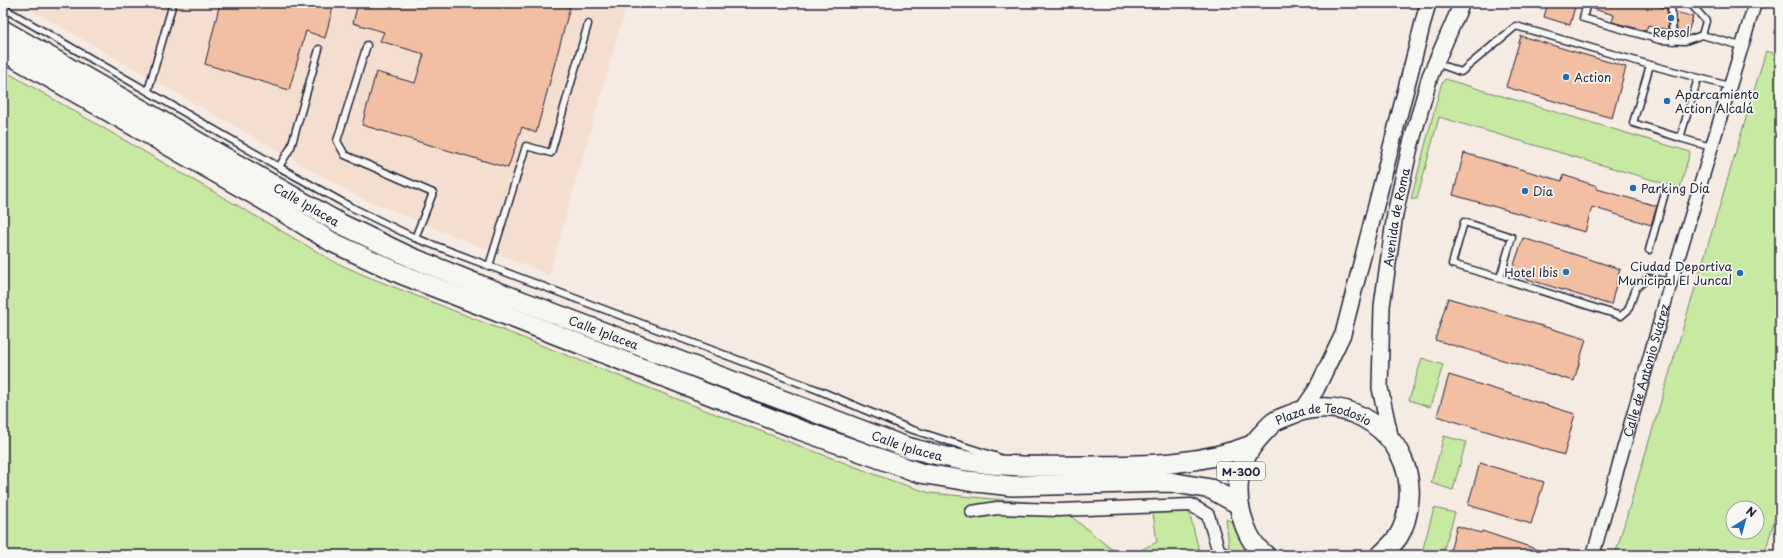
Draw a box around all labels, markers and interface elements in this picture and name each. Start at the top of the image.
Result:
marker: Repsol [1666,13,1676,23]
place label: Repsol [1652,23,1690,41]
place label: Action [1574,68,1611,86]
marker: Action [1561,72,1571,82]
place label: Aparcamiento Action Alcalá [1675,85,1759,117]
marker: Aparcamiento Action Alcalá [1662,96,1672,106]
street label: Avenida de Roma [1379,166,1414,268]
street label: Calle Iplacea [270,178,343,231]
place label: Parking Día [1641,179,1710,197]
place label: Dia [1533,182,1554,200]
marker: Parking Día [1628,183,1638,193]
marker: Dia [1520,186,1530,196]
place label: Ciudad Deportiva Municipal El Juncal [1618,257,1732,289]
place label: Hotel Ibis [1504,263,1559,281]
marker: Hotel Ibis [1561,267,1571,277]
marker: Ciudad Deportiva Municipal El Juncal [1735,268,1745,278]
street label: Calle de Antonio Suárez [1618,302,1673,439]
street label: Calle Iplacea [566,311,642,354]
text: Plaza de Teodosio [1272,399,1376,430]
street label: Plaza de Teodosio [1272,417,1374,433]
street label: Calle Iplacea [869,426,945,465]
road number: M-300 [1217,462,1265,480]
north arrow [1725,500,1765,540]
text: N [1743,502,1760,521]

